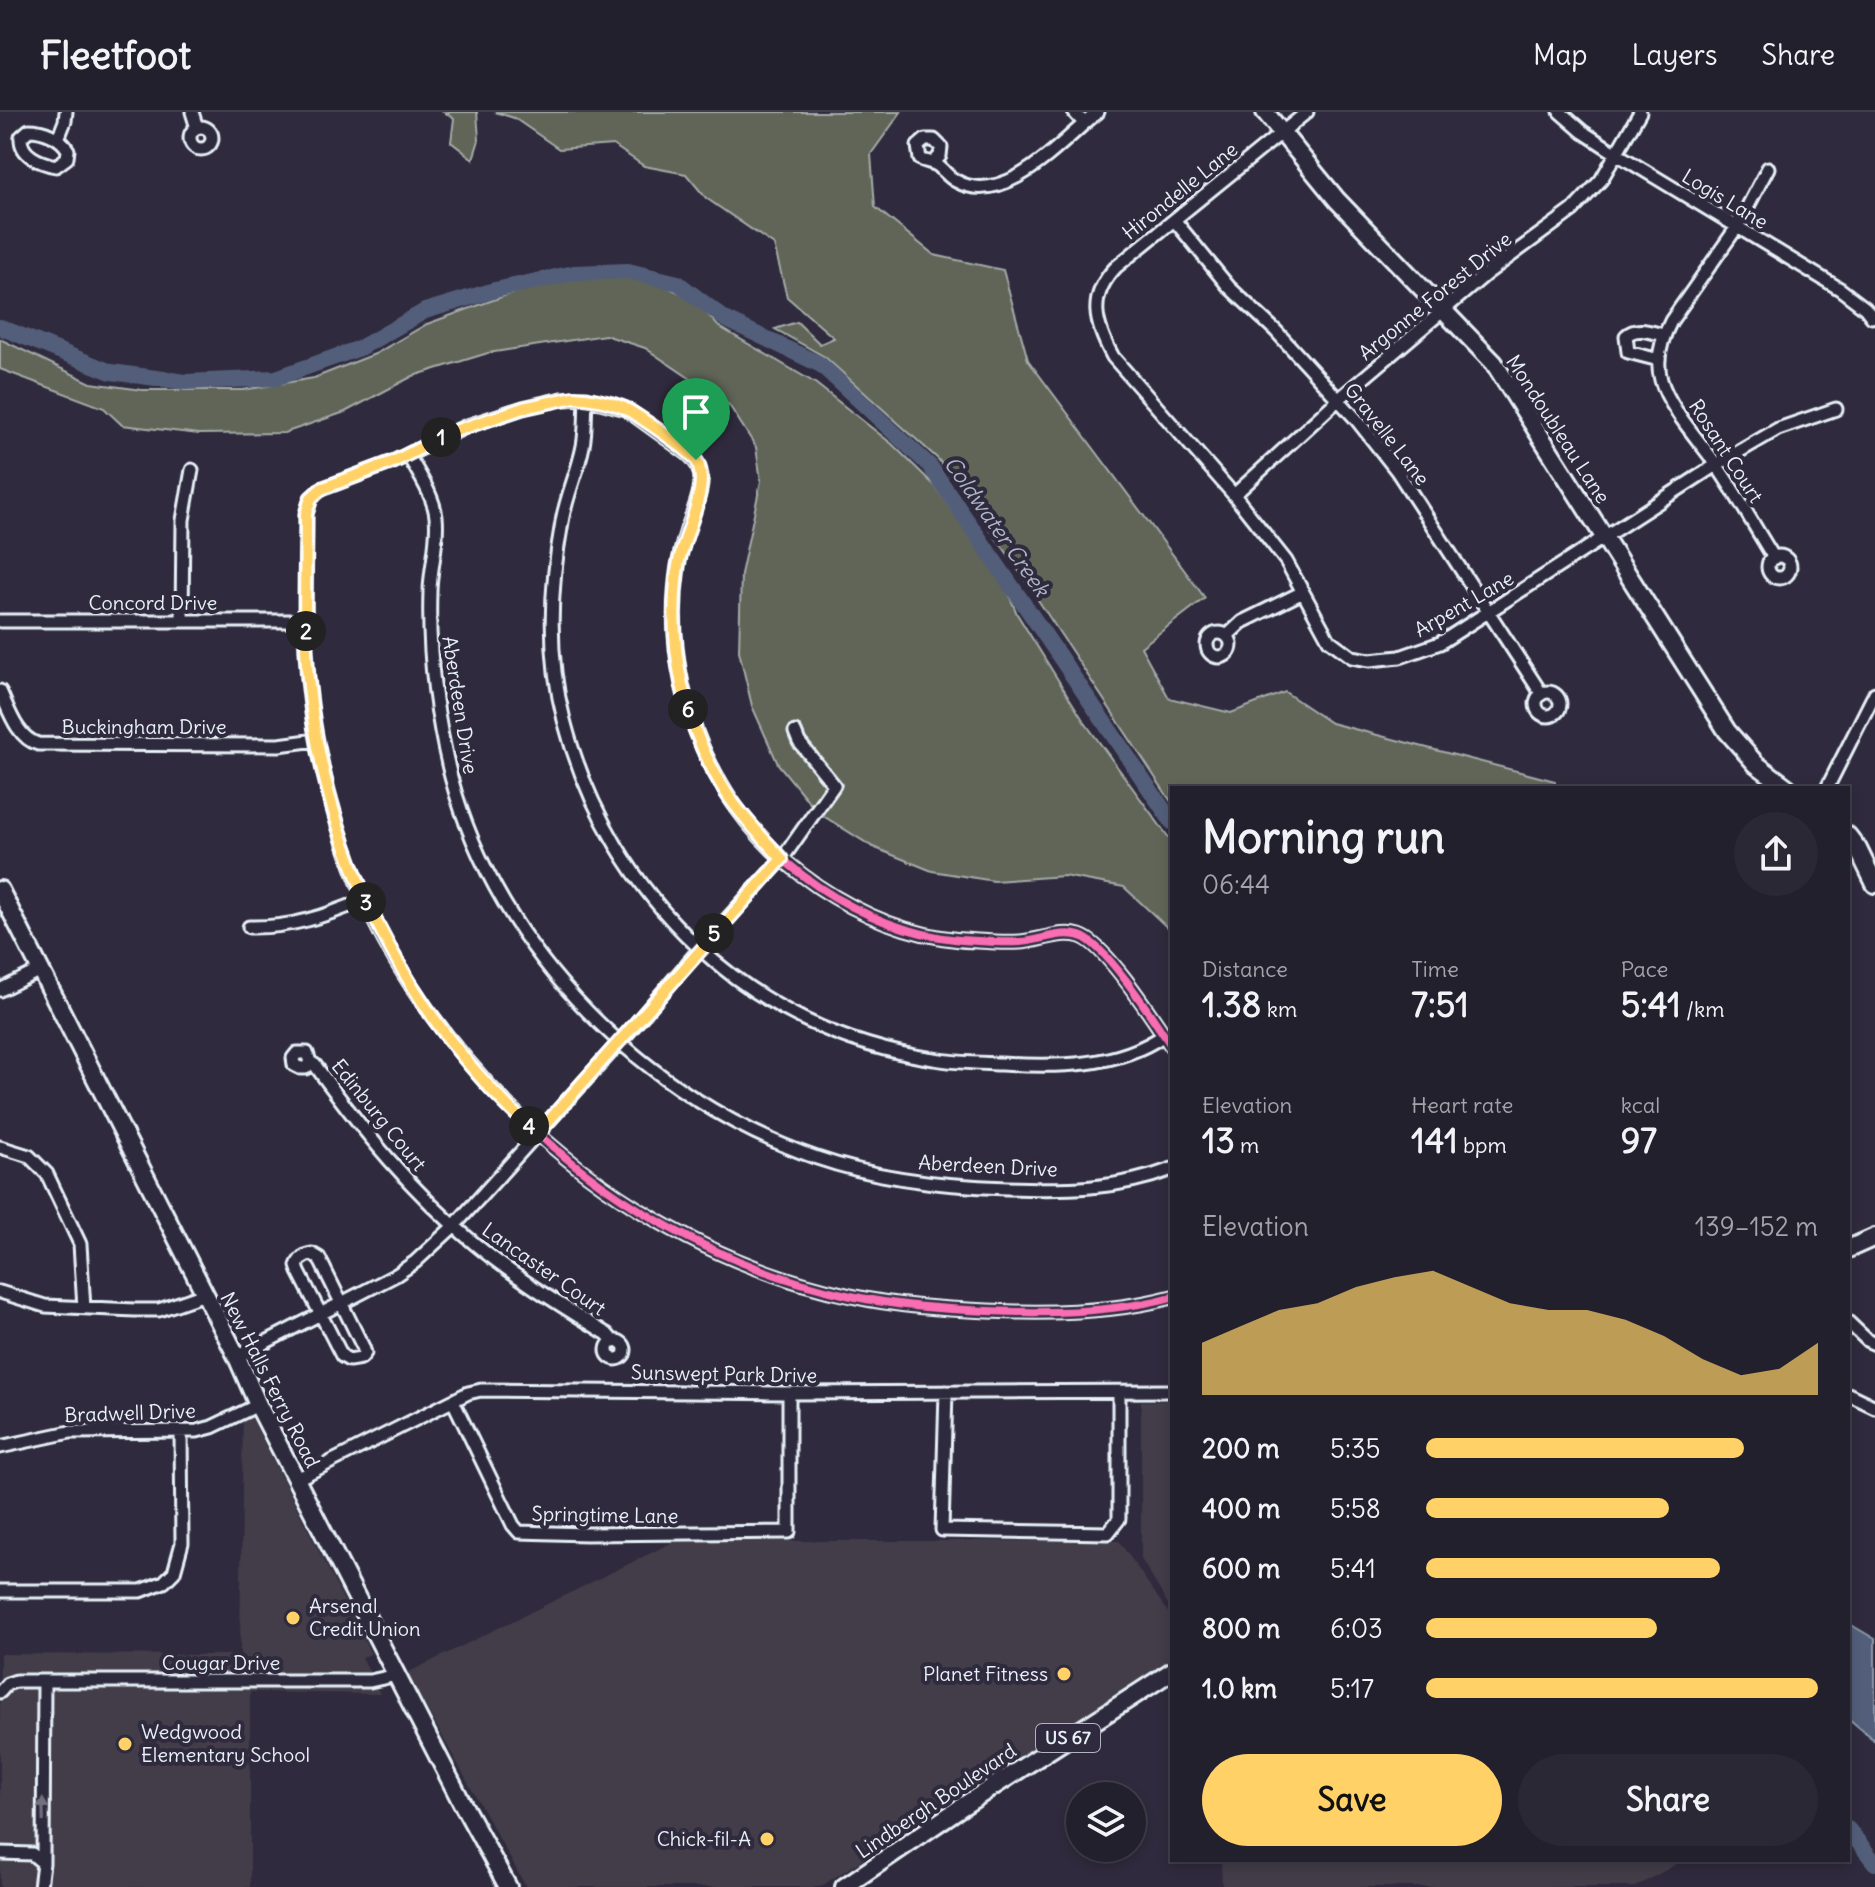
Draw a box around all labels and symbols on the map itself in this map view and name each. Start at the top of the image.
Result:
street label: Hirondelle Lane [1117,136,1242,245]
street label: Logis Lane [1678,163,1773,234]
street label: Argonne Forest Drive [1353,226,1516,365]
street label: Mondoubleau Lane [1501,350,1616,508]
street label: Gravelle Lane [1340,377,1435,490]
pin [662,378,730,460]
street label: Rosant Court [1684,394,1769,507]
pin: 1 [421,417,461,457]
water label: Coldwater Creek [938,450,1057,603]
street label: Arpent Lane [1410,565,1518,642]
street label: Concord Drive [89,590,217,615]
pin: 2 [286,611,326,651]
street label: Aberdeen Drive [437,634,484,776]
pin: 6 [668,689,708,729]
street label: Buckingham Drive [62,714,226,739]
pin: 3 [346,882,386,922]
pin: 5 [694,913,734,953]
street label: Edinburg Court [327,1054,432,1176]
pin: 4 [509,1106,549,1146]
street label: Aberdeen Drive [918,1149,1058,1182]
street label: Lancaster Court [478,1217,611,1321]
street label: New Halls Ferry Road [215,1288,326,1472]
street label: Sunswept Park Drive [631,1359,817,1388]
street label: Bradwell Drive [64,1398,196,1427]
street label: Springtime Lane [531,1501,679,1528]
place label: Arsenal Credit Union [309,1593,420,1641]
marker: Arsenal Credit Union [284,1609,302,1627]
street label: Cougar Drive [162,1650,280,1675]
place label: Planet Fitness [923,1661,1048,1686]
marker: Planet Fitness [1055,1665,1073,1683]
place label: Wedgwood Elementary School [141,1719,310,1767]
road number: US 67 [1036,1724,1100,1752]
marker: Wedgwood Elementary School [116,1735,134,1753]
street label: Lindbergh Boulevard [851,1738,1021,1863]
one-way arrow [37,1797,49,1822]
place label: Chick-fil-A [657,1826,751,1851]
marker: Chick-fil-A [758,1830,776,1848]

